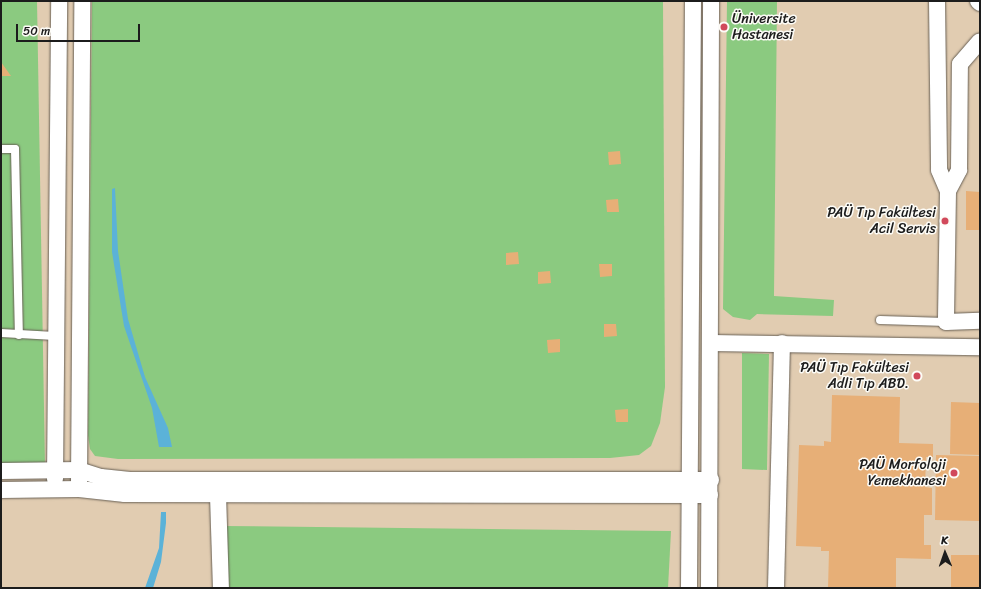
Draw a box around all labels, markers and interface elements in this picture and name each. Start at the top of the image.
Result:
place label: Üniversite Hastanesi [732,11,796,44]
scale bar [18,16,142,42]
text: 50 m [23,20,50,42]
marker: Üniversite Hastanesi [719,22,729,32]
place label: PAÜ Tıp Fakültesi Acil Servis [827,205,936,238]
marker: PAÜ Tıp Fakültesi Acil Servis [939,215,951,227]
place label: PAÜ Tıp Fakültesi Adli Tıp ABD. [800,360,909,392]
marker: PAÜ Tıp Fakültesi Adli Tıp ABD. [912,371,922,381]
place label: PAÜ Morfoloji Yemekhanesi [860,457,946,490]
marker: PAÜ Morfoloji Yemekhanesi [949,468,959,478]
text: K [941,531,948,550]
north arrow [925,533,965,573]

